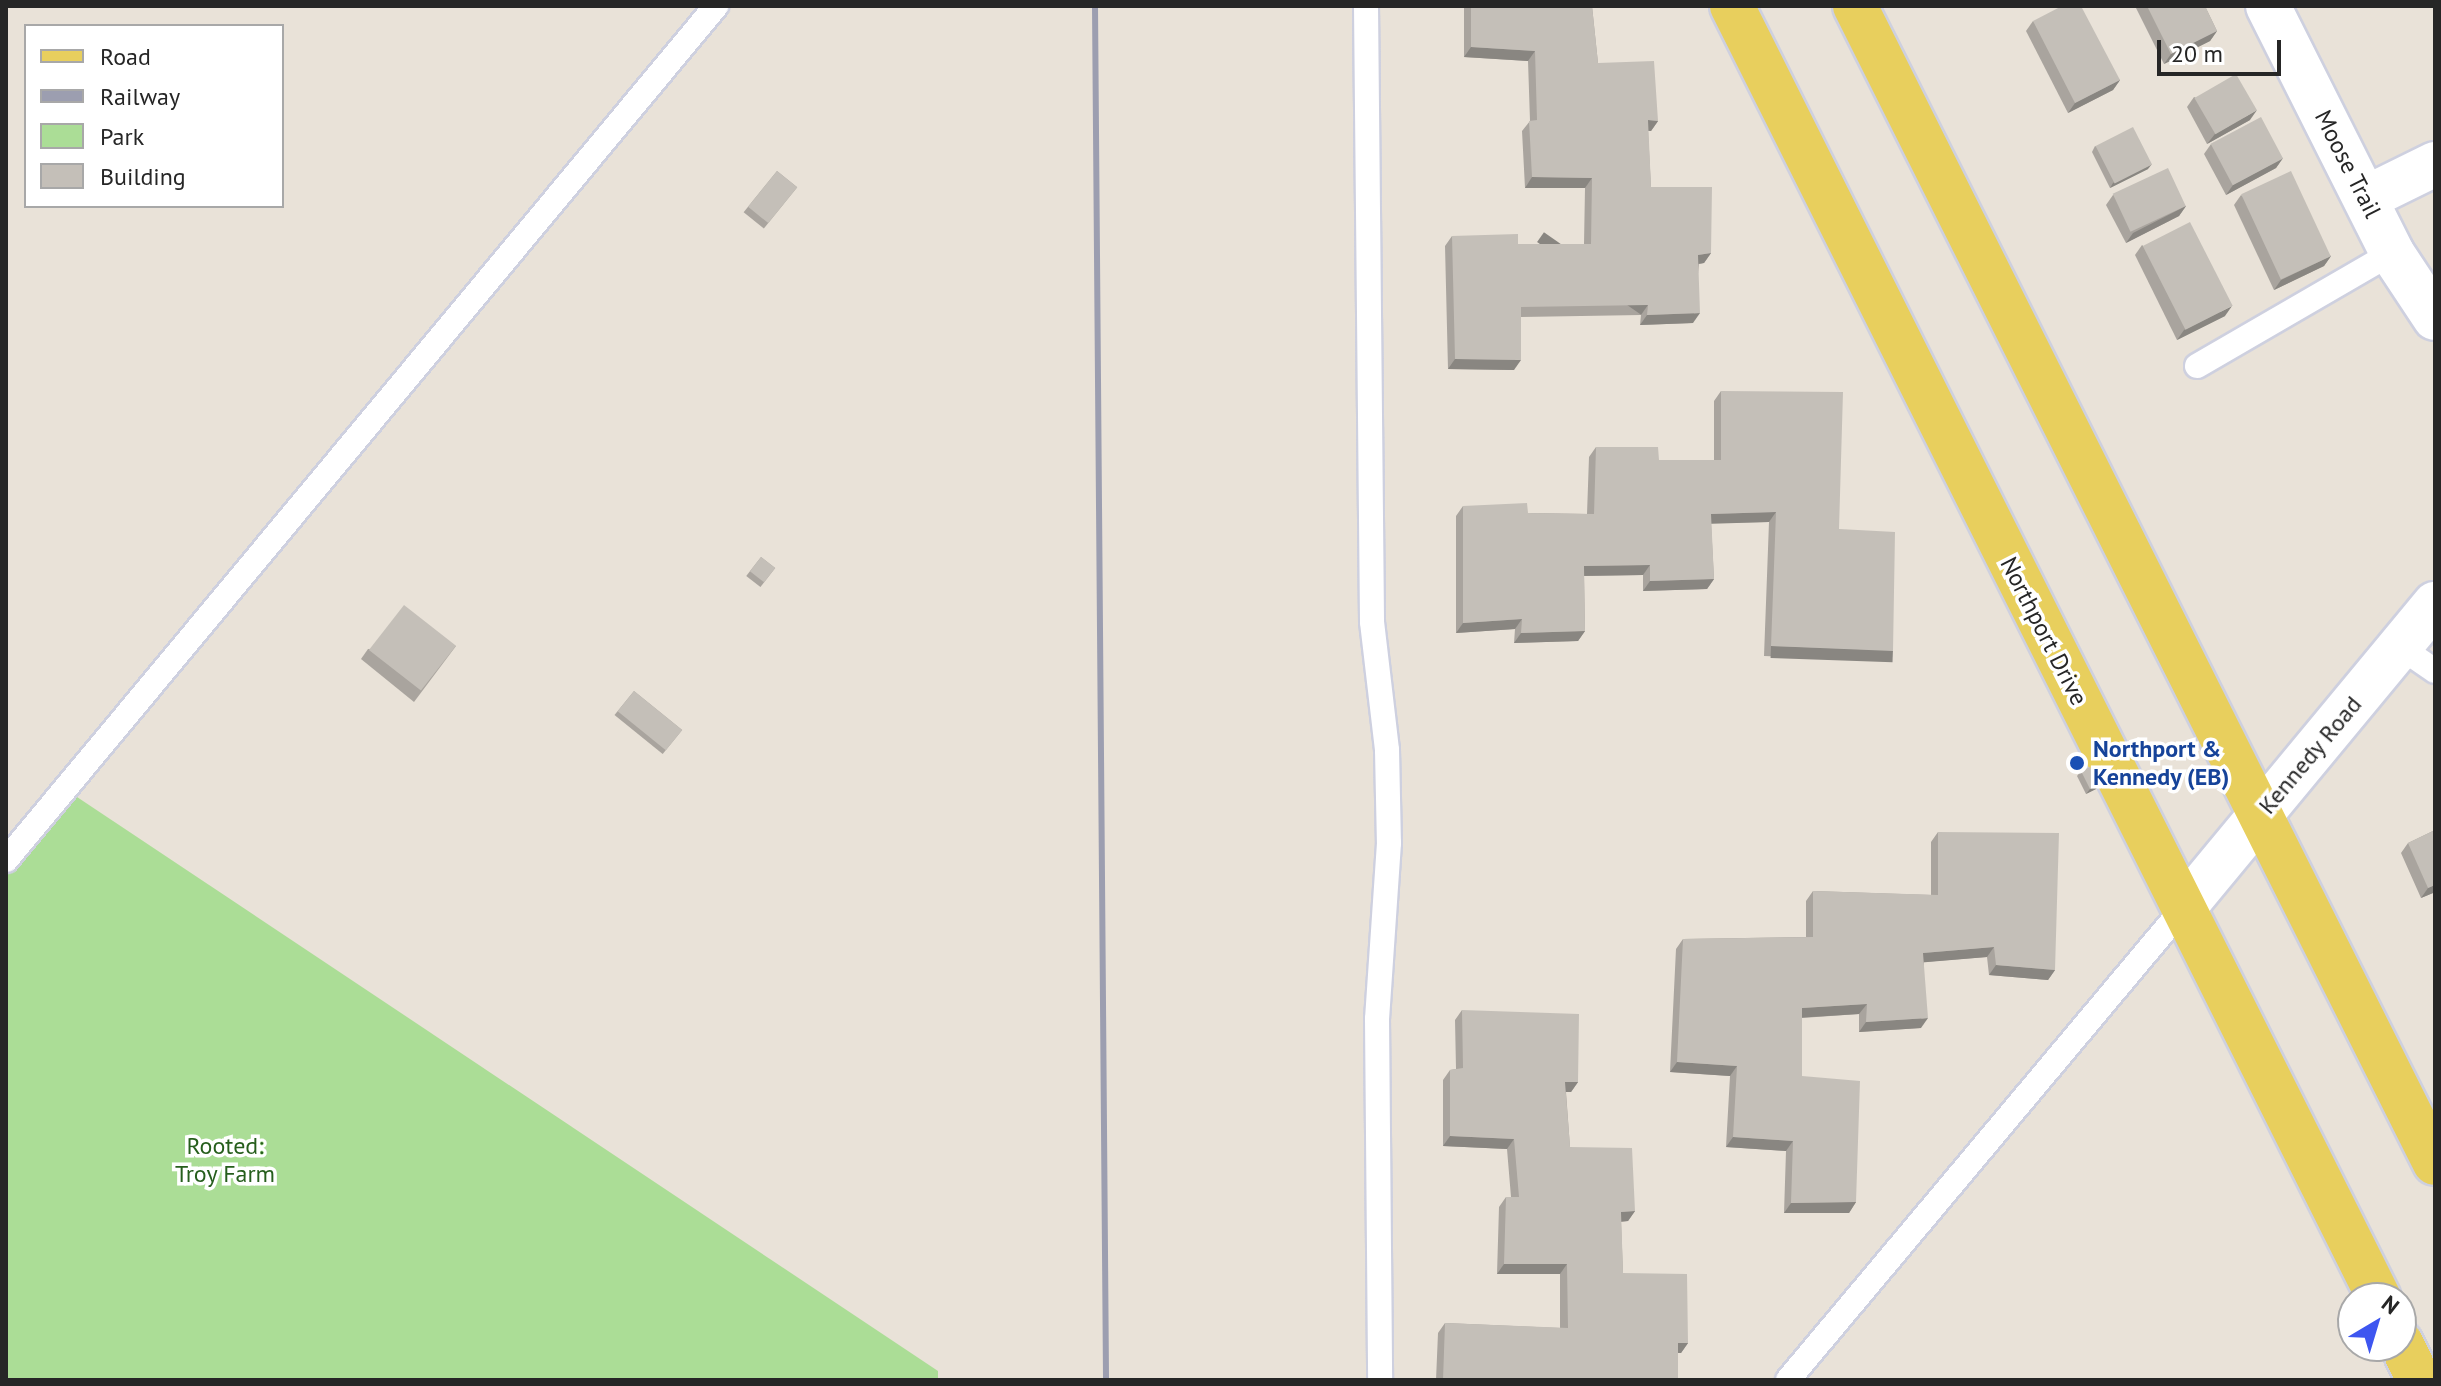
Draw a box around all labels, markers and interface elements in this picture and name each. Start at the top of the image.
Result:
legend [24,24,284,208]
scale bar [2161,24,2285,74]
text: 20 m [2171,38,2223,69]
text: Road [100,41,151,72]
text: Railway [100,81,180,112]
street label: Moose Trail [2308,105,2388,223]
text: Park [100,121,144,152]
text: Building [100,161,186,192]
street label: Northport Drive [1994,552,2094,710]
street label: Kennedy Road [2252,690,2368,820]
place label: Northport & Kennedy (EB) [2093,735,2230,791]
marker: Northport & Kennedy (EB) [2068,754,2086,772]
park label: Rooted: Troy Farm [174,1132,276,1188]
north arrow [2337,1282,2417,1362]
text: N [2376,1289,2405,1320]

